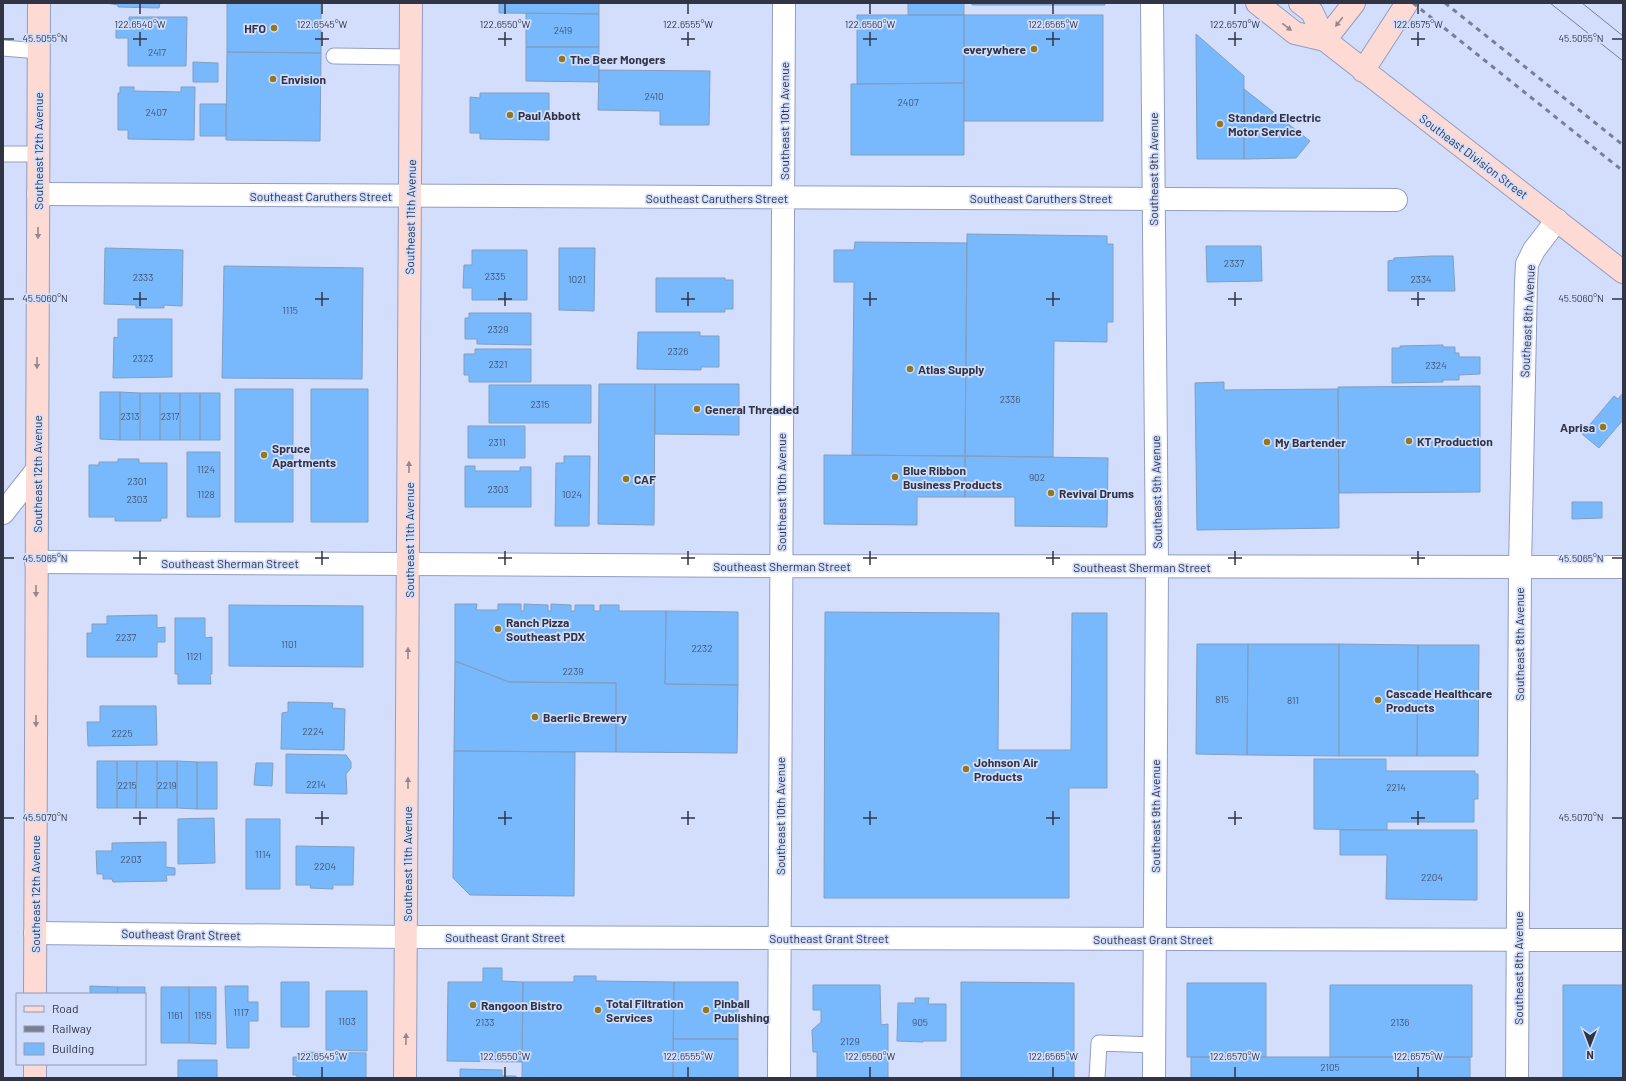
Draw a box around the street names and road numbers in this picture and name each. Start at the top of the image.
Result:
street label: Southeast 10th Avenue [777,62,791,180]
street label: Southeast 12th Avenue [31,92,45,210]
street label: Southeast Division Street [1417,111,1531,201]
street label: Southeast 9th Avenue [1146,112,1160,226]
street label: Southeast 11th Avenue [402,159,418,275]
street label: Southeast Caruthers Street [250,189,392,203]
street label: Southeast Caruthers Street [646,191,788,205]
street label: Southeast Caruthers Street [970,191,1112,205]
street label: Southeast 8th Avenue [1517,264,1537,378]
street label: Southeast 12th Avenue [30,415,44,533]
street label: Southeast 10th Avenue [774,433,788,551]
street label: Southeast 9th Avenue [1148,435,1164,549]
street label: Southeast 11th Avenue [402,482,416,598]
street label: Southeast Sherman Street [161,556,299,570]
street label: Southeast Sherman Street [713,559,851,573]
street label: Southeast Sherman Street [1073,560,1211,574]
street label: Southeast 8th Avenue [1512,587,1526,701]
street label: Southeast 10th Avenue [773,757,787,875]
street label: Southeast 9th Avenue [1148,759,1162,873]
street label: Southeast 11th Avenue [400,806,414,922]
street label: Southeast 12th Avenue [28,835,42,953]
street label: Southeast 8th Avenue [1511,911,1525,1025]
street label: Southeast Grant Street [121,926,241,942]
street label: Southeast Grant Street [445,930,565,944]
street label: Southeast Grant Street [769,931,889,945]
street label: Southeast Grant Street [1093,932,1213,946]

